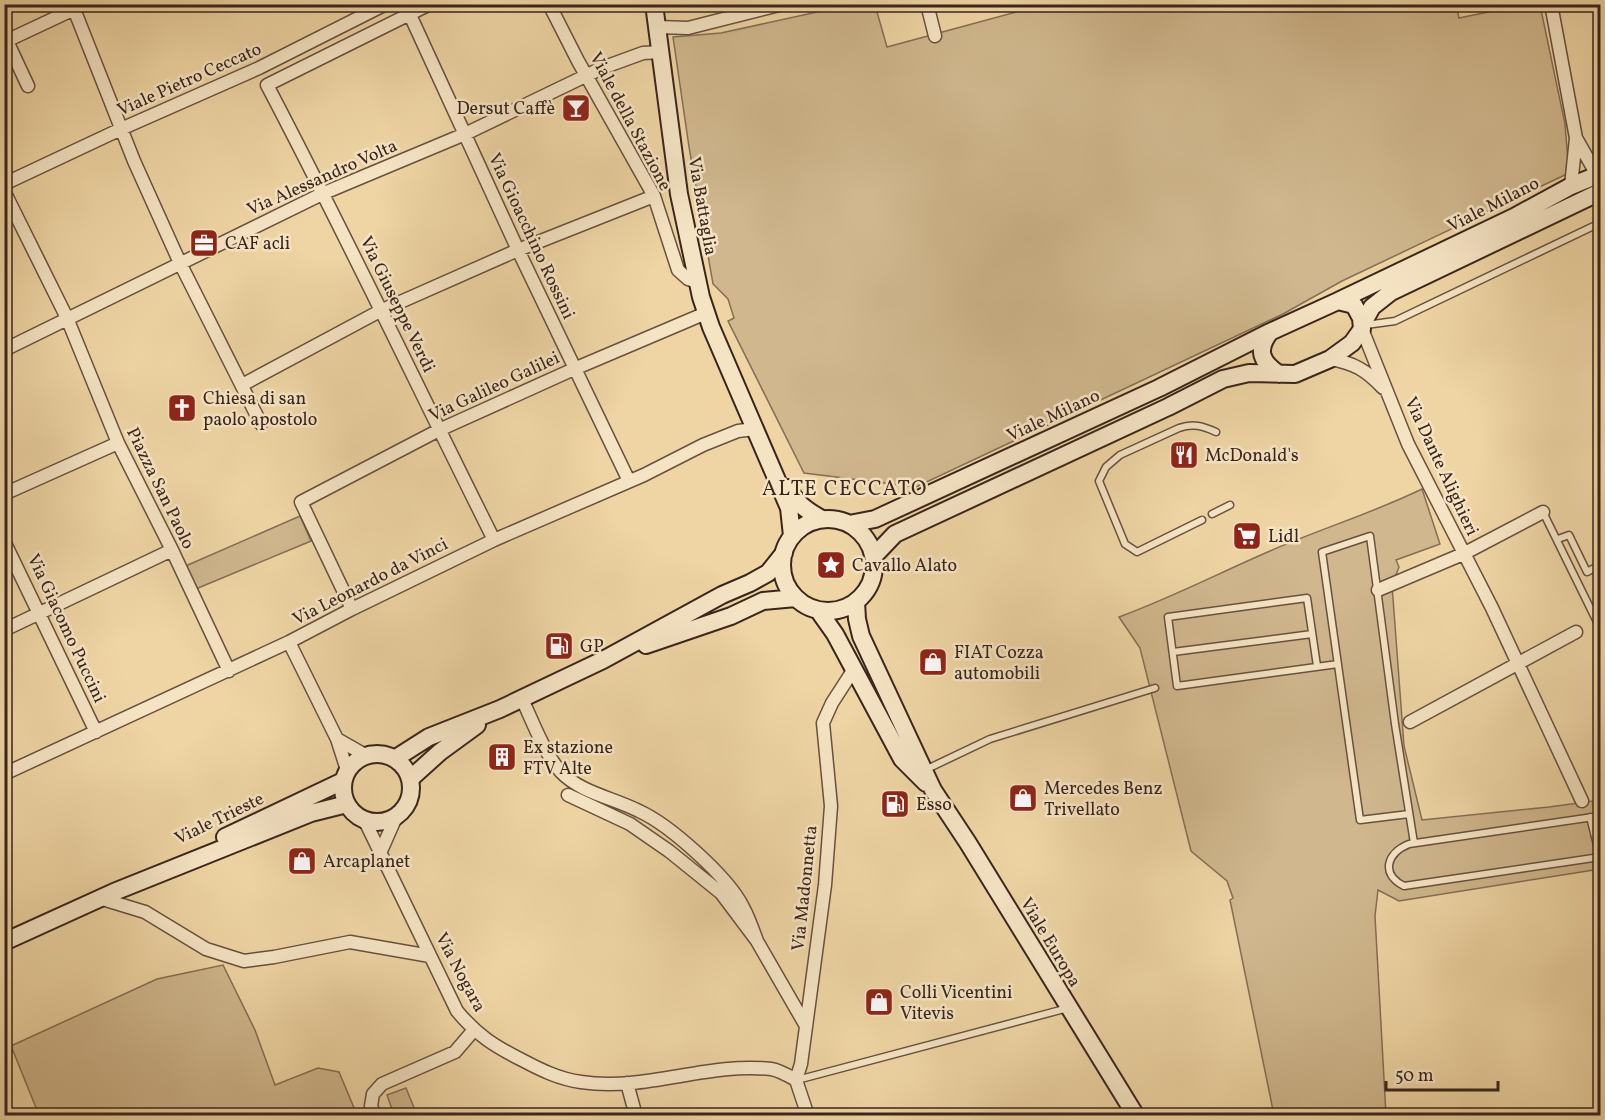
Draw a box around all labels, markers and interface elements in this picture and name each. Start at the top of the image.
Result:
street label: Viale Pietro Ceccato [113,37,266,123]
street label: Viale della Stazione [583,48,677,196]
bar icon: Dersut Caffè [560,92,592,124]
place label: Dersut Caffè [456,97,555,122]
street label: Via Alessandro Volta [243,134,402,223]
street label: Via Gioacchino Rossini [481,149,580,324]
street label: Via Battaglia [681,155,722,258]
street label: Viale Milano [1443,171,1544,239]
office icon: CAF acli [188,227,220,259]
place label: CAF acli [225,232,290,257]
street label: Via Giuseppe Verdi [353,232,441,377]
street label: Via Galileo Galilei [425,346,564,429]
street label: Viale Milano [1003,384,1104,449]
place label: Chiesa di san paolo apostolo [203,387,317,433]
church icon: Chiesa di san paolo apostolo [166,392,198,424]
street label: Via Dante Alighieri [1397,393,1484,540]
street label: Piazza San Paolo [119,424,200,554]
restaurant icon: McDonald's [1168,439,1200,471]
place label: McDonald's [1205,444,1299,469]
district label: ALTE CECCATO [762,475,928,504]
supermarket icon: Lidl [1231,520,1263,552]
place label: Lidl [1268,525,1299,550]
street label: Via Leonardo da Vinci [289,532,453,632]
place icon: Cavallo Alato [815,549,847,581]
street label: Via Giacomo Puccini [20,550,111,707]
place label: Cavallo Alato [852,554,957,579]
fuel station icon: GP [543,630,575,662]
place label: GP [580,635,604,660]
place label: FIAT Cozza automobili [954,641,1044,687]
shop icon: FIAT Cozza automobili [917,646,949,678]
place label: Ex stazione FTV Alte [523,736,613,782]
building icon: Ex stazione FTV Alte [486,741,518,773]
place label: Mercedes Benz Trivellato [1044,777,1163,823]
shop icon: Mercedes Benz Trivellato [1007,782,1039,814]
street label: Viale Trieste [171,787,268,852]
fuel station icon: Esso [879,788,911,820]
place label: Esso [916,793,952,818]
street label: Via Madonnetta [786,824,825,952]
shop icon: Arcaplanet [286,845,318,877]
place label: Arcaplanet [323,850,410,875]
street label: Viale Europa [1013,893,1086,992]
street label: Via Nogara [428,928,491,1017]
place label: Colli Vicentini Vitevis [900,981,1012,1027]
shop icon: Colli Vicentini Vitevis [863,986,895,1018]
scale bar [1386,1054,1498,1092]
text: 50 m [1395,1064,1434,1089]

